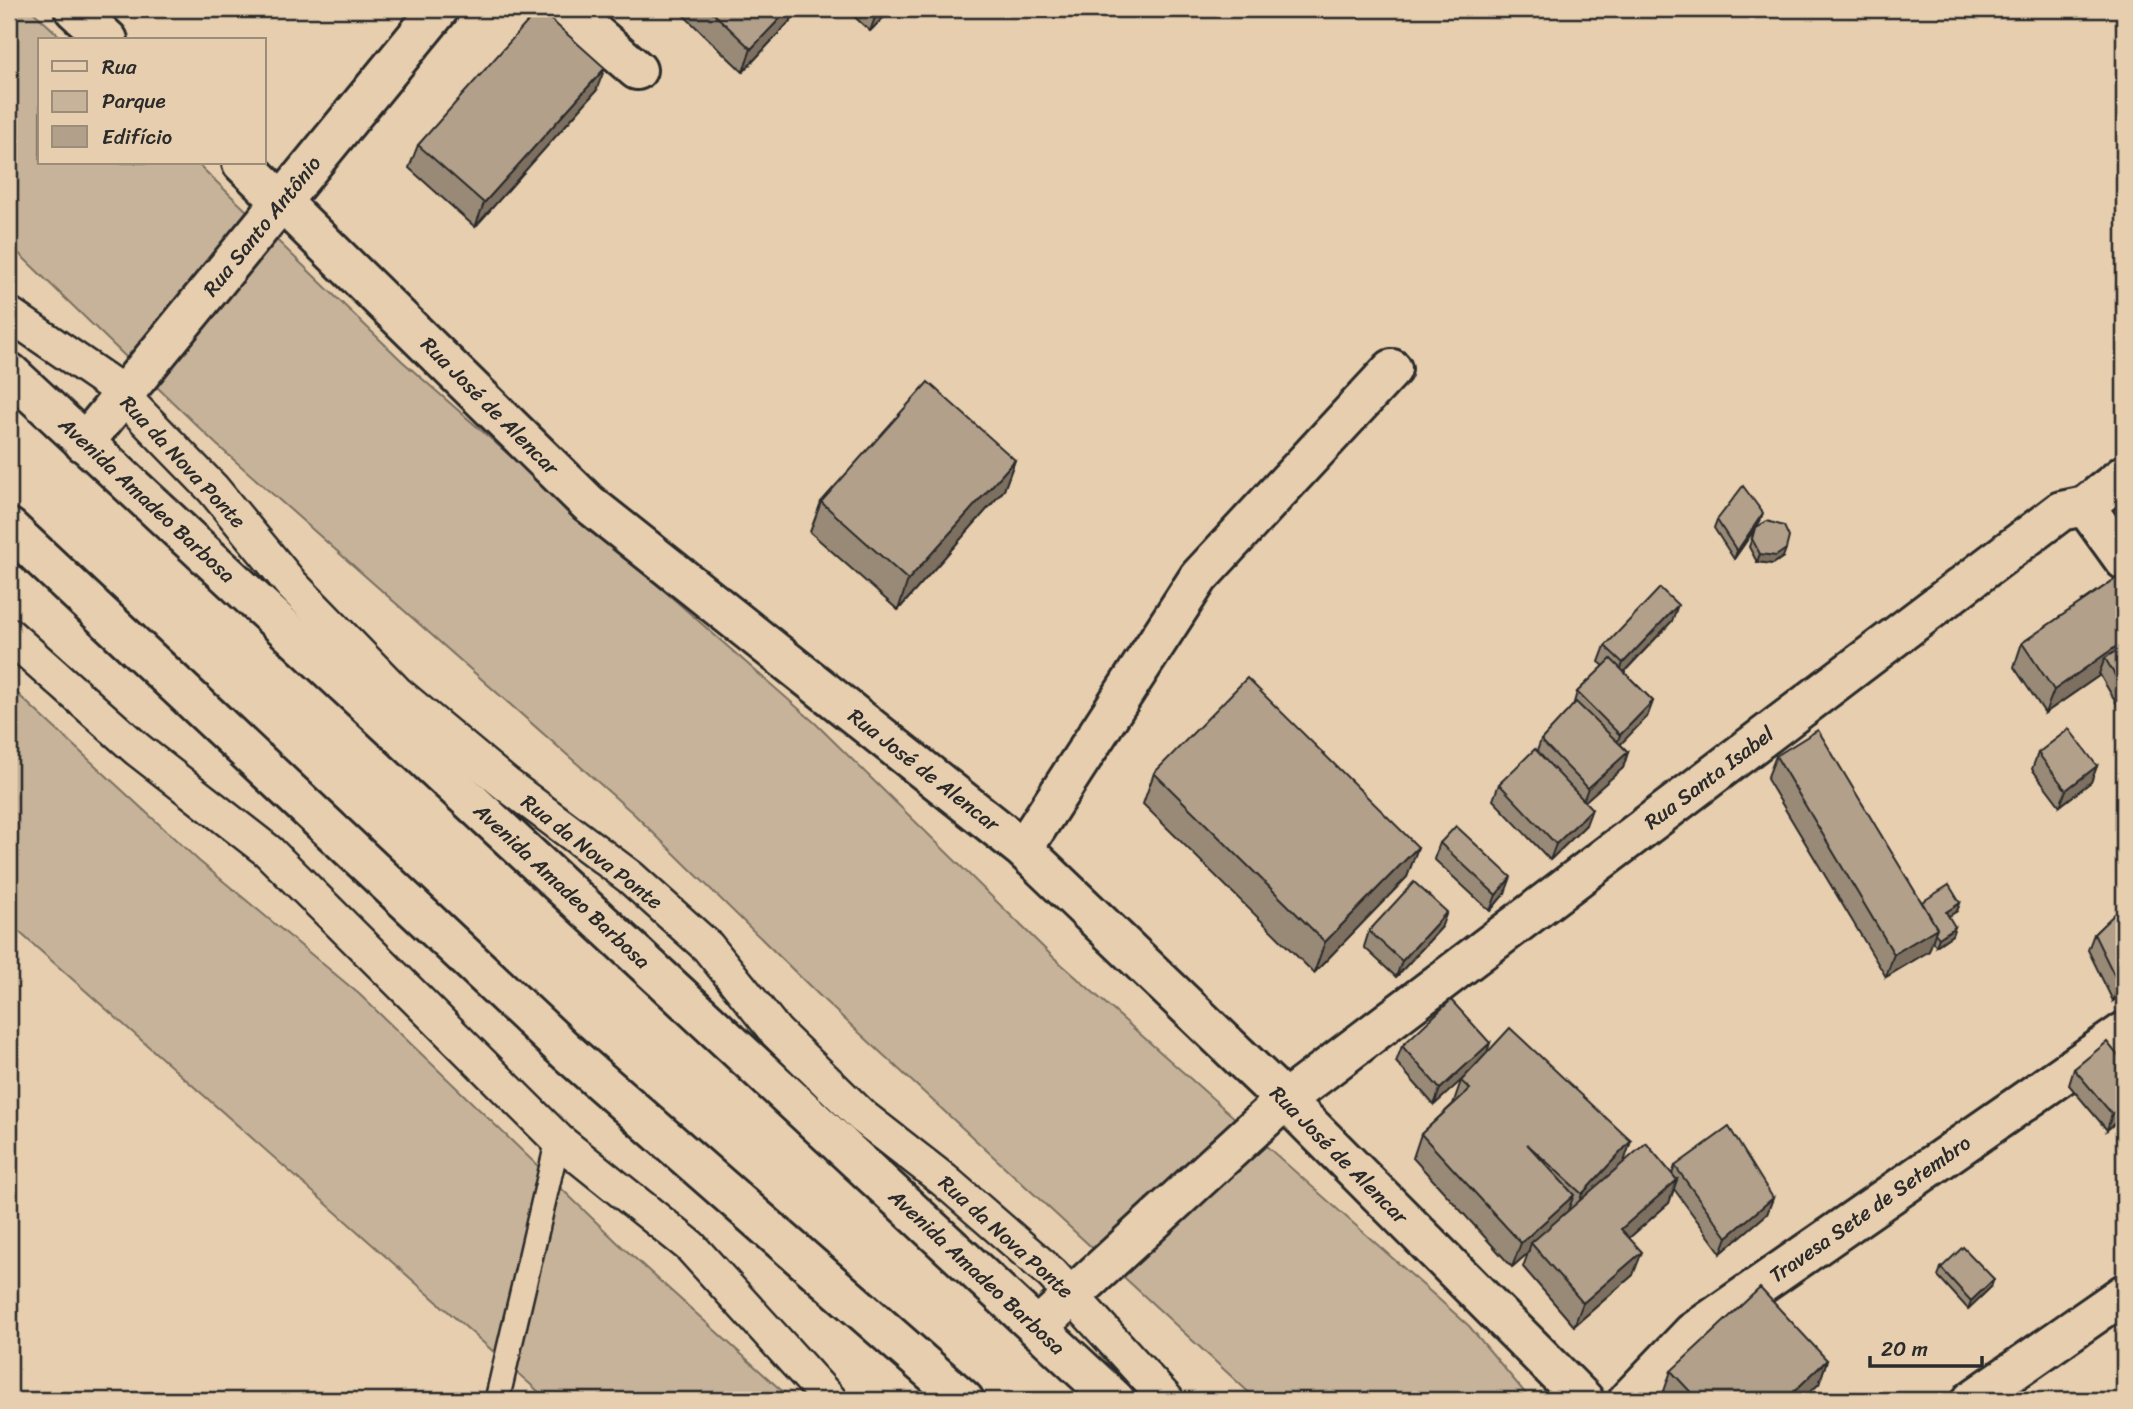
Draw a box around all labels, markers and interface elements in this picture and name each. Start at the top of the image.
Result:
legend [38,38,266,164]
text: Rua [102,48,137,86]
text: Parque [102,82,166,120]
text: Edifício [102,118,172,156]
street label: Rua Santo Antônio [193,147,331,305]
street label: Rua José de Alencar [411,327,570,486]
street label: Rua da Nova Ponte [110,386,256,538]
street label: Avenida Amadeo Barbosa [49,406,245,593]
street label: Rua José de Alencar [839,698,1010,843]
street label: Rua Santa Isabel [1636,715,1783,840]
street label: Rua da Nova Ponte [512,784,672,920]
street label: Avenida Amadeo Barbosa [464,792,660,979]
street label: Rua José de Alencar [1260,1076,1419,1235]
street label: Travesa Sete de Setembro [1761,1125,1979,1293]
street label: Rua da Nova Ponte [929,1165,1083,1309]
street label: Avenida Amadeo Barbosa [879,1178,1075,1365]
scale bar [1870,1325,1982,1369]
text: 20 m [1881,1330,1928,1368]

